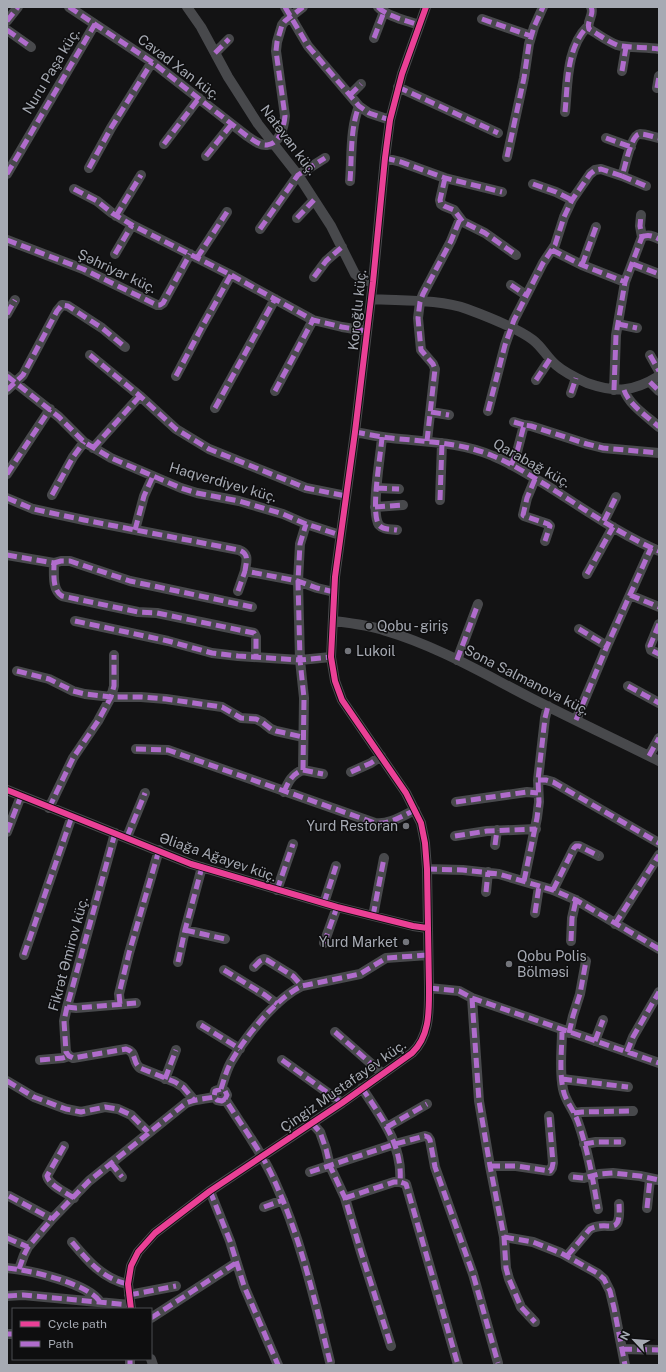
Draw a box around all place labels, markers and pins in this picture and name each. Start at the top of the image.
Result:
place label: Qobu - giriş [377,618,448,634]
marker: Qobu - giriş [364,621,374,631]
place label: Lukoil [356,643,396,659]
marker: Lukoil [343,646,353,656]
place label: Yurd Restoran [307,818,398,834]
marker: Yurd Restoran [401,821,411,831]
place label: Yurd Market [319,934,398,950]
marker: Yurd Market [401,937,411,947]
place label: Qobu Polis Bölməsi [517,948,587,980]
marker: Qobu Polis Bölməsi [504,959,514,969]

